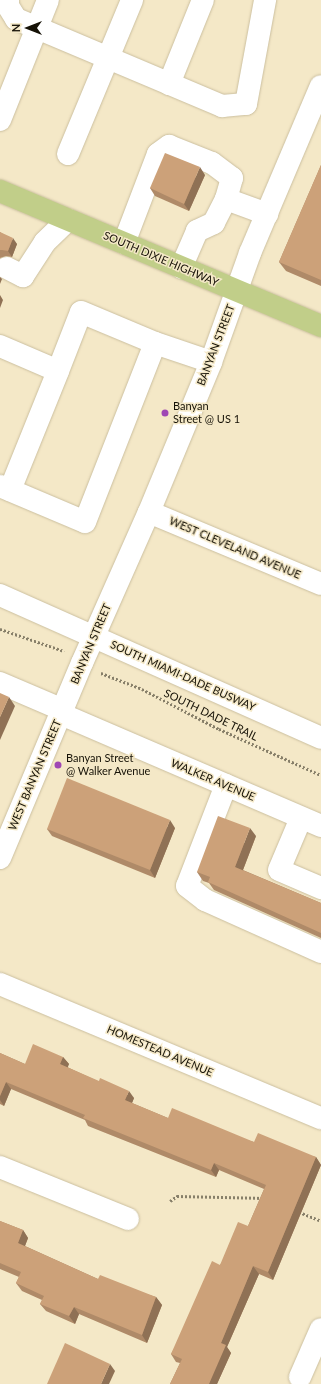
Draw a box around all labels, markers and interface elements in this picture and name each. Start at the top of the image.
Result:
north arrow [8,8,48,48]
text: N [9,24,22,32]
street label: SOUTH DIXIE HIGHWAY [101,229,221,289]
street label: BANYAN STREET [194,302,238,388]
place label: Banyan Street @ US 1 [173,400,240,426]
marker: Banyan Street @ US 1 [160,408,170,418]
street label: WEST CLEVELAND AVENUE [167,514,303,582]
street label: BANYAN STREET [68,602,114,686]
street label: SOUTH MIAMI-DADE BUSWAY [108,638,258,714]
street label: SOUTH DADE TRAIL [162,686,260,744]
street label: WEST BANYAN STREET [6,718,64,832]
place label: Banyan Street @ Walker Avenue [66,752,151,778]
street label: WALKER AVENUE [169,756,257,804]
marker: Banyan Street @ Walker Avenue [53,760,63,770]
street label: HOMESTEAD AVENUE [105,1023,215,1079]

